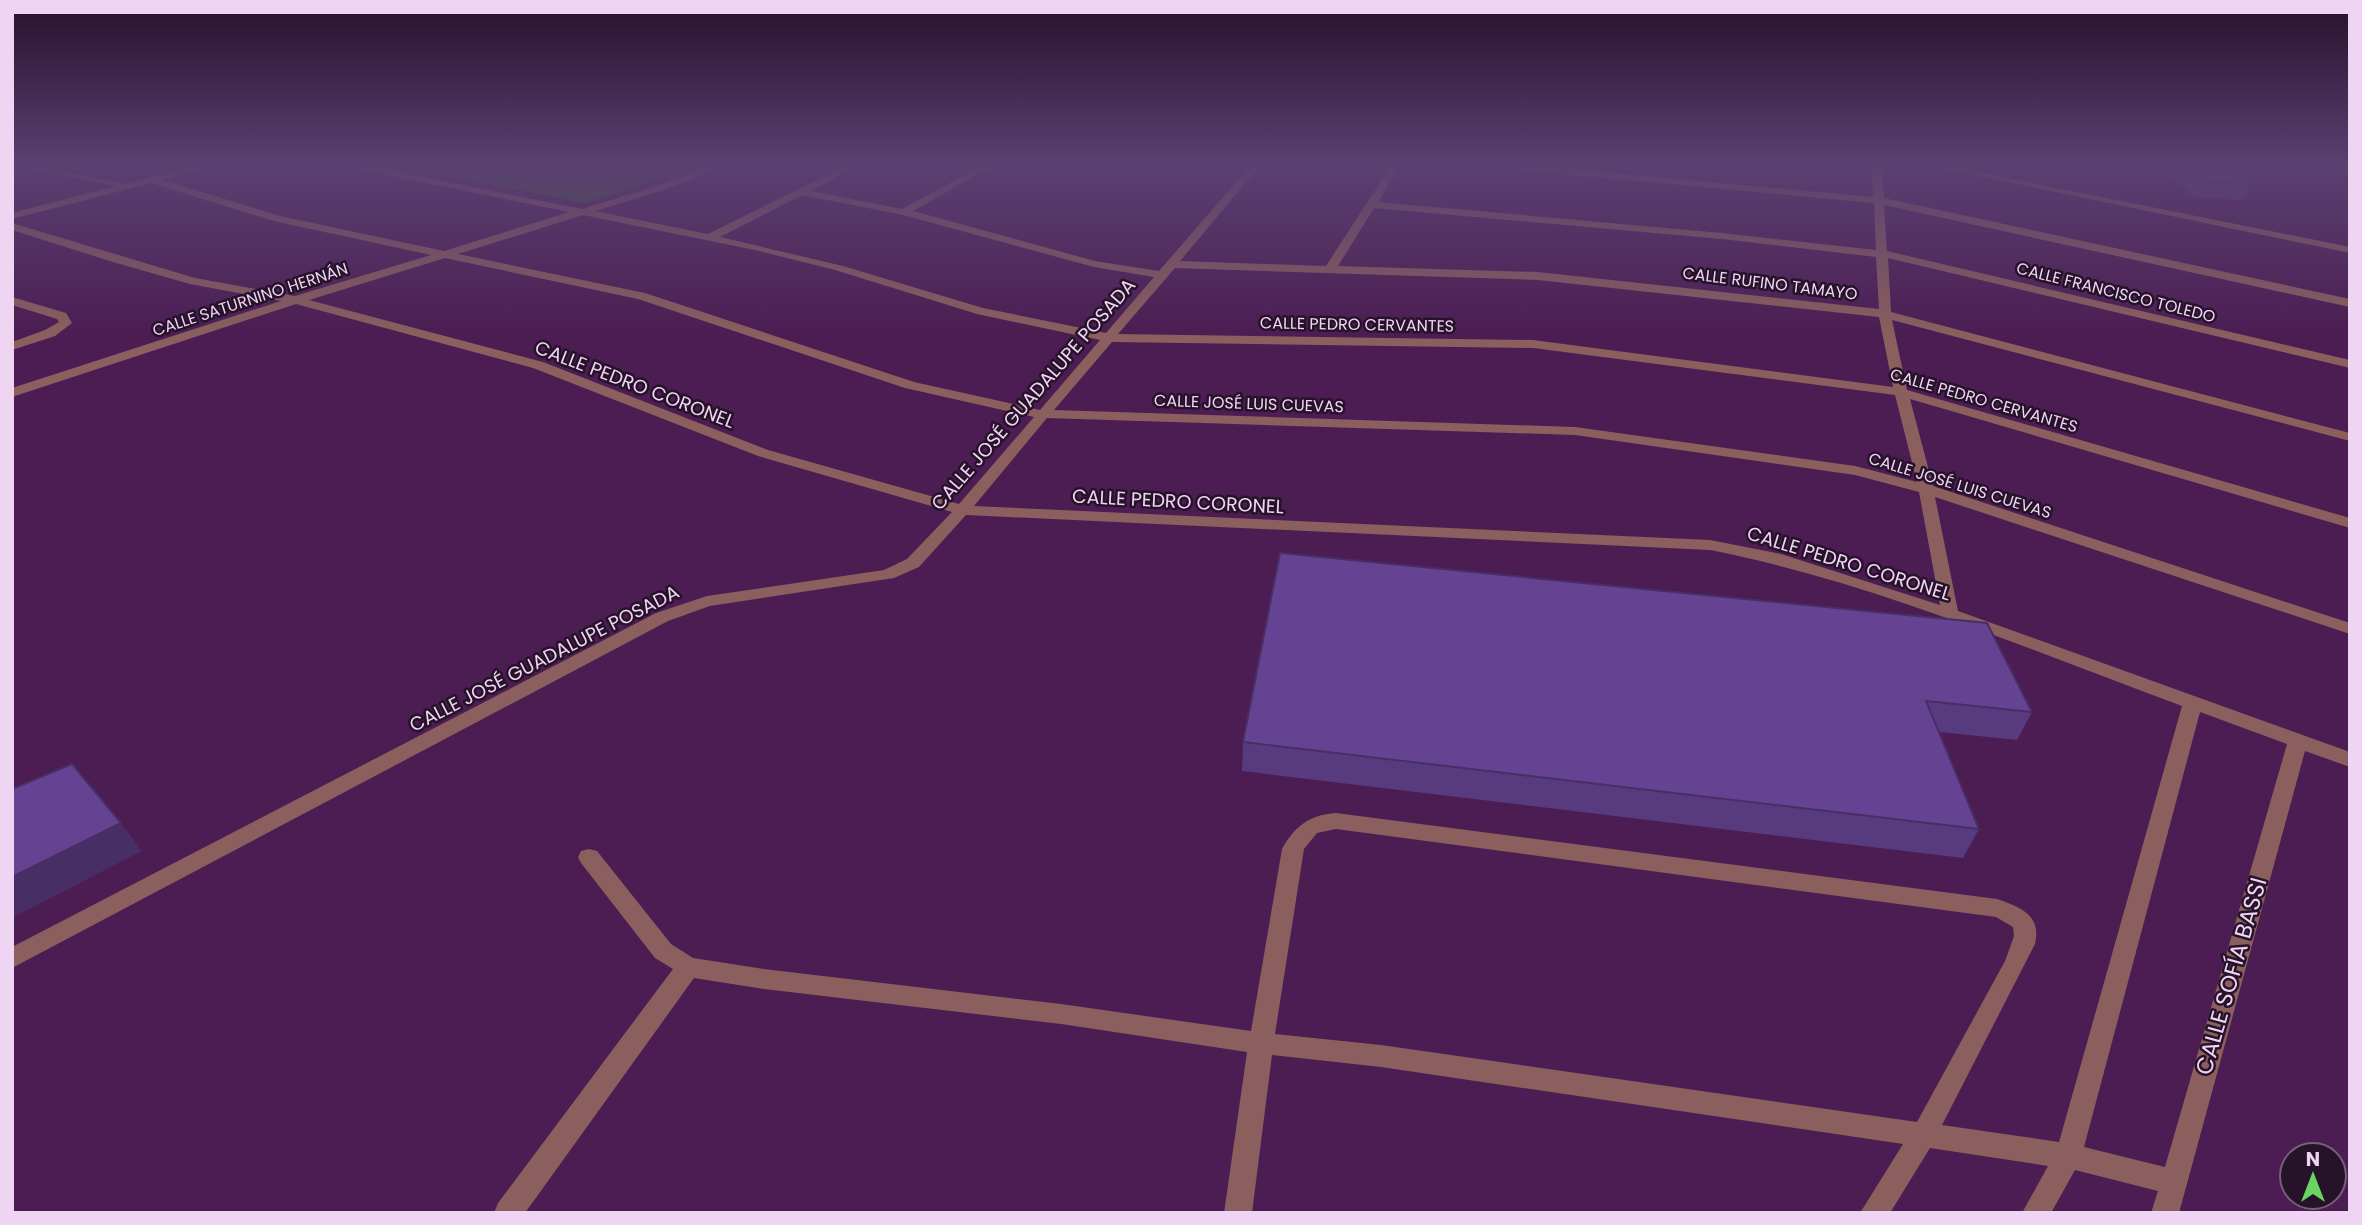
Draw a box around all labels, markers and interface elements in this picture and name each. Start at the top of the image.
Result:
street label: CALLE SATURNINO HERNÁN [149,257,351,342]
street label: CALLE FRANCISCO TOLEDO [2014,257,2218,328]
street label: CALLE RUFINO TAMAYO [1681,261,1859,306]
street label: CALLE JOSÉ GUADALUPE POSADA [925,272,1142,516]
street label: CALLE PEDRO CERVANTES [1260,311,1454,338]
street label: CALLE PEDRO CORONEL [531,334,739,435]
street label: CALLE PEDRO CERVANTES [1887,363,2080,438]
street label: CALLE JOSÉ LUIS CUEVAS [1154,389,1344,418]
street label: CALLE JOSÉ LUIS CUEVAS [1866,447,2054,524]
street label: CALLE PEDRO CORONEL [1071,482,1284,521]
street label: CALLE PEDRO CORONEL [1744,520,1954,607]
street label: CALLE JOSÉ GUADALUPE POSADA [405,578,684,738]
street label: CALLE SOFÍA BASSI [2188,874,2274,1078]
north arrow [2278,1141,2348,1211]
text: N [2306,1146,2320,1173]

